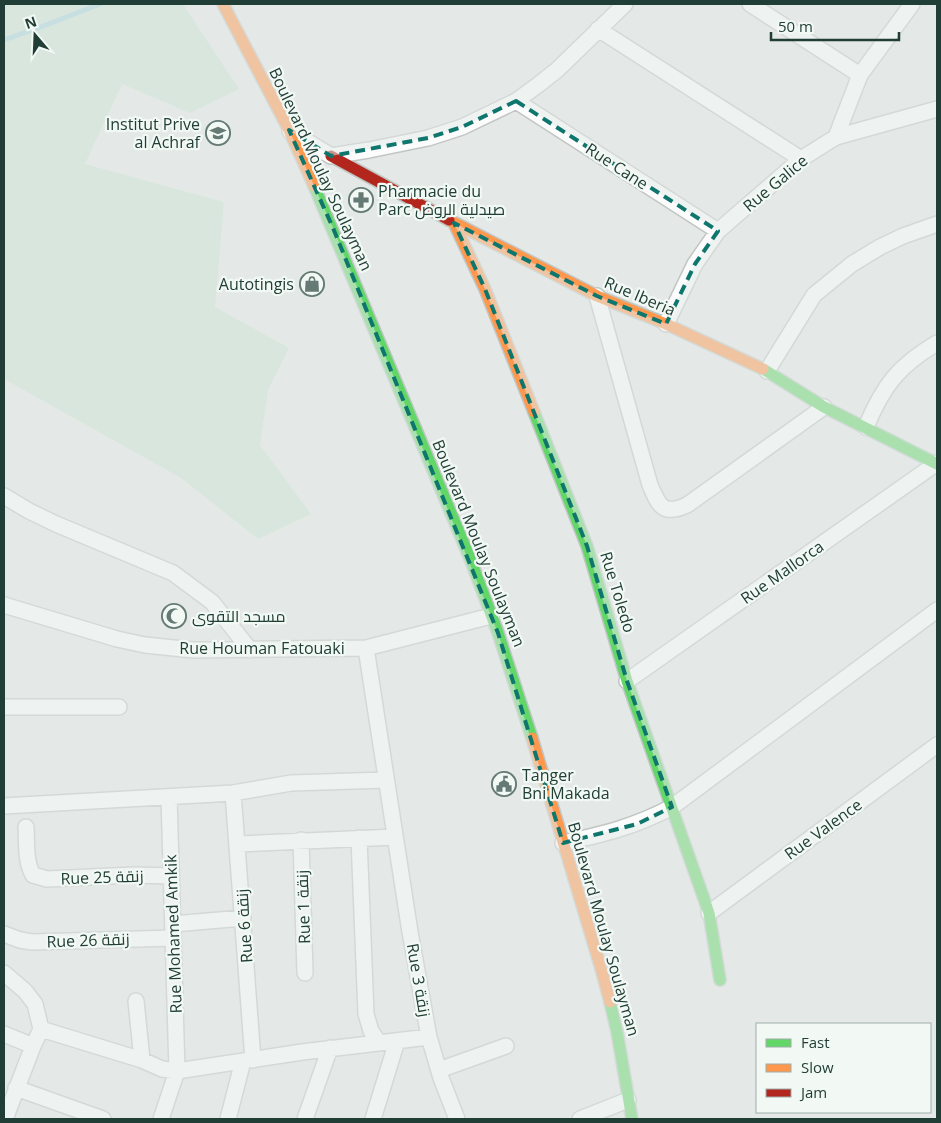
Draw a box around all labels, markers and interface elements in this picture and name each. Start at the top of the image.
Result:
north arrow [10,10,60,60]
scale bar [771,10,898,42]
text: N [22,11,39,33]
text: 50 m [778,16,813,36]
street label: Boulevard Moulay Soulayman [264,64,378,274]
place label: Institut Prive al Achraf [106,113,202,153]
school or university icon: Institut Prive al Achraf [205,120,231,146]
street label: Rue Cane [581,138,653,194]
street label: Rue Galice [738,149,812,217]
place label: Pharmacie du Parc صيدلية الروض [378,180,505,220]
pharmacy icon: Pharmacie du Parc صيدلية الروض [348,187,374,213]
shop icon: Autotingis [299,271,325,297]
street label: Rue Iberia [601,271,679,321]
place label: Autotingis [219,273,294,295]
street label: Boulevard Moulay Soulayman [427,436,531,650]
street label: Rue Mallorca [736,535,828,609]
street label: Rue Toledo [595,549,641,635]
mosque icon: مسجد التقوى [161,603,187,629]
place label: مسجد التقوى [192,605,286,627]
street label: Rue Houman Fatouaki [179,637,345,659]
place label: Tanger Bni Makada [522,764,610,804]
public building icon: Tanger Bni Makada [491,771,517,797]
street label: Rue Valence [780,793,866,865]
street label: Boulevard Moulay Soulayman [563,819,645,1039]
street label: Rue Mohamed Amkik [159,854,187,1014]
street label: Rue 25 زنقة [60,865,144,889]
street label: Rue 1 زنقة [291,870,315,944]
street label: Rue 6 زنقة [230,888,258,964]
street label: Rue 26 زنقة [46,928,130,952]
street label: Rue 3 زنقة [402,942,436,1018]
legend [756,1023,931,1113]
text: Fast [801,1032,830,1052]
text: Slow [801,1057,834,1077]
text: Jam [799,1082,827,1102]

